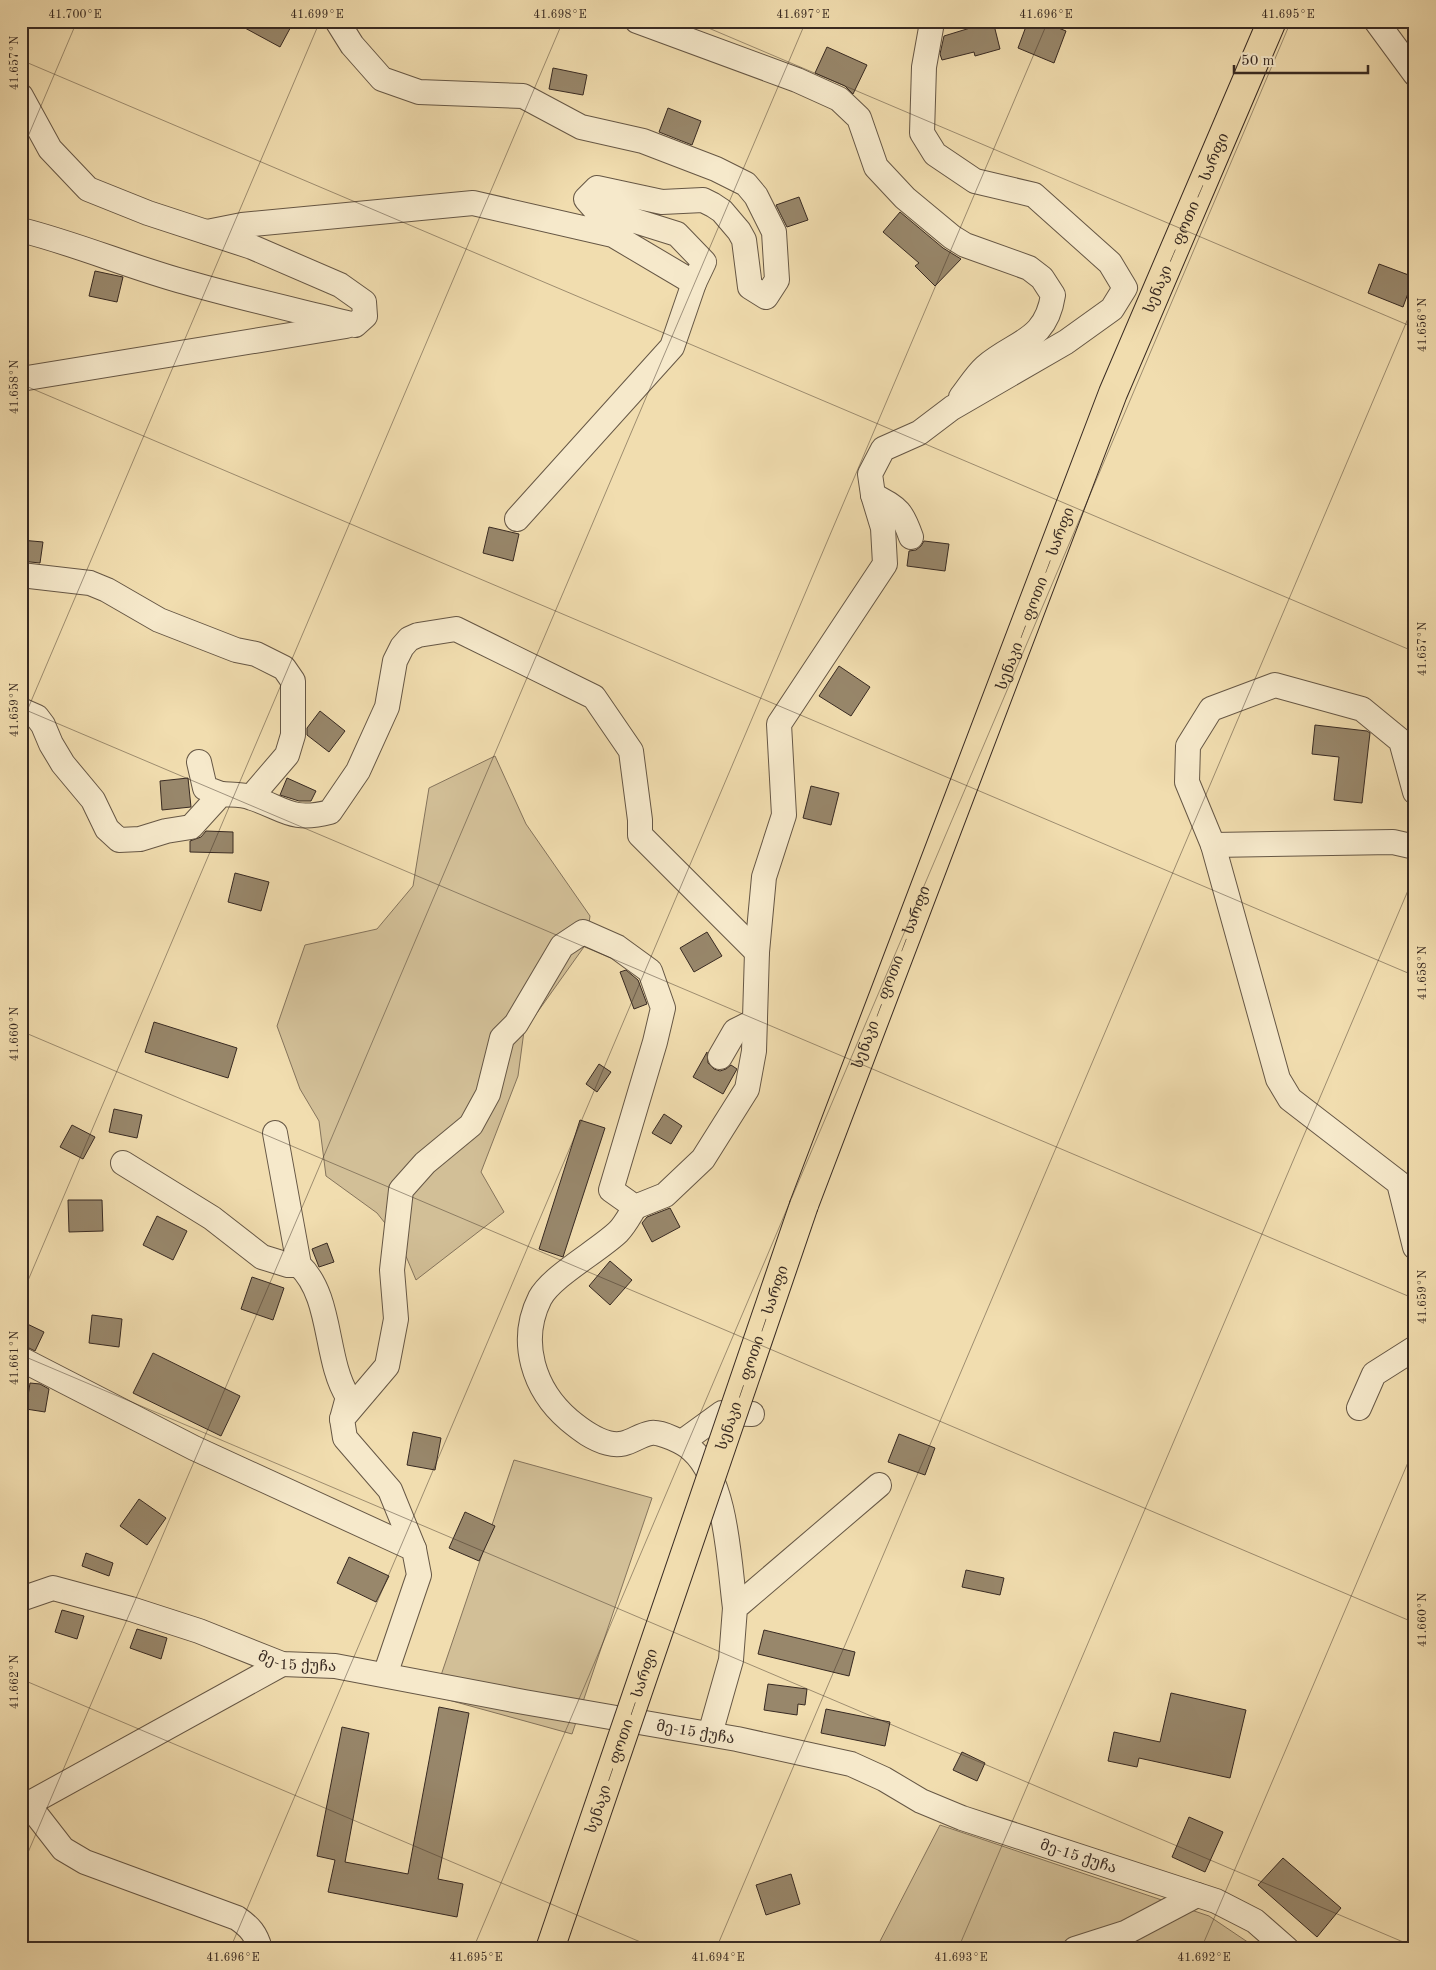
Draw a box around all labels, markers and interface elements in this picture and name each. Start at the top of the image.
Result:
text: 41.695°E [1261,8,1315,21]
text: 41.700°E [48,9,102,21]
text: 41.699°E [290,9,344,21]
text: 41.698°E [533,9,587,21]
text: 41.697°E [776,9,830,21]
text: 41.696°E [1019,9,1073,21]
text: 41.657°N [8,36,21,90]
scale bar [1234,42,1367,74]
text: 50 m [1241,54,1275,69]
street label: სენაკი — ფოთი — სარფი [1142,131,1232,315]
text: 41.656°N [1416,298,1429,352]
text: 41.658°N [8,360,21,414]
street label: სენაკი — ფოთი — სარფი [995,506,1078,692]
text: 41.657°N [1416,622,1429,676]
text: 41.659°N [8,683,21,737]
street label: სენაკი — ფოთი — სარფი [851,884,934,1071]
text: 41.658°N [1416,946,1429,1000]
text: 41.660°N [9,1007,21,1061]
street label: სენაკი — ფოთი — სარფი [715,1264,792,1452]
text: 41.659°N [1416,1270,1429,1324]
text: 41.661°N [9,1331,21,1385]
text: 41.660°N [1417,1593,1429,1647]
street label: სენაკი — ფოთი — სარფი [584,1647,661,1836]
street label: მე-15 ქუჩა [255,1649,336,1675]
text: 41.662°N [9,1655,21,1709]
street label: მე-15 ქუჩა [655,1719,736,1747]
street label: მე-15 ქუჩა [1038,1838,1118,1877]
text: 41.695°E [449,1951,503,1964]
text: 41.696°E [206,1952,260,1964]
text: 41.694°E [691,1952,745,1964]
text: 41.693°E [934,1952,988,1964]
text: 41.692°E [1177,1952,1231,1964]

